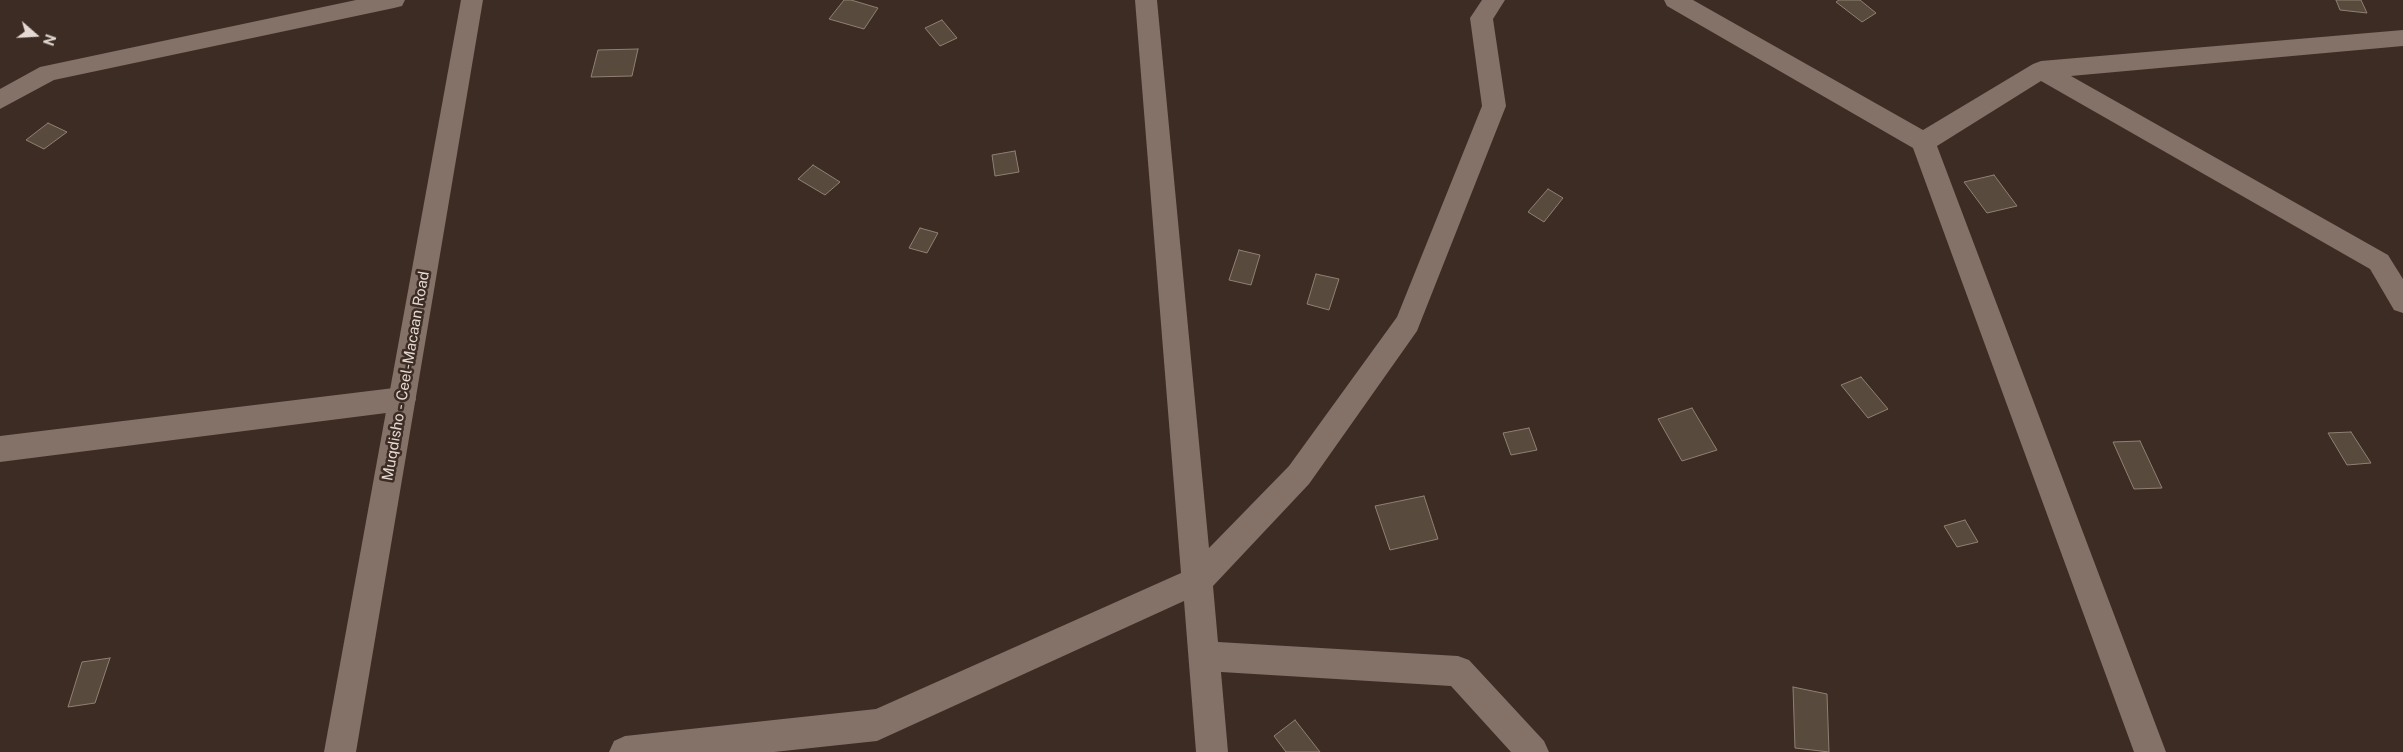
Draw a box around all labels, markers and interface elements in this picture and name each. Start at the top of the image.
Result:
north arrow [10,10,60,60]
text: N [40,32,59,48]
street label: Muqdisho - Ceel-Macaan Road [379,270,433,482]

